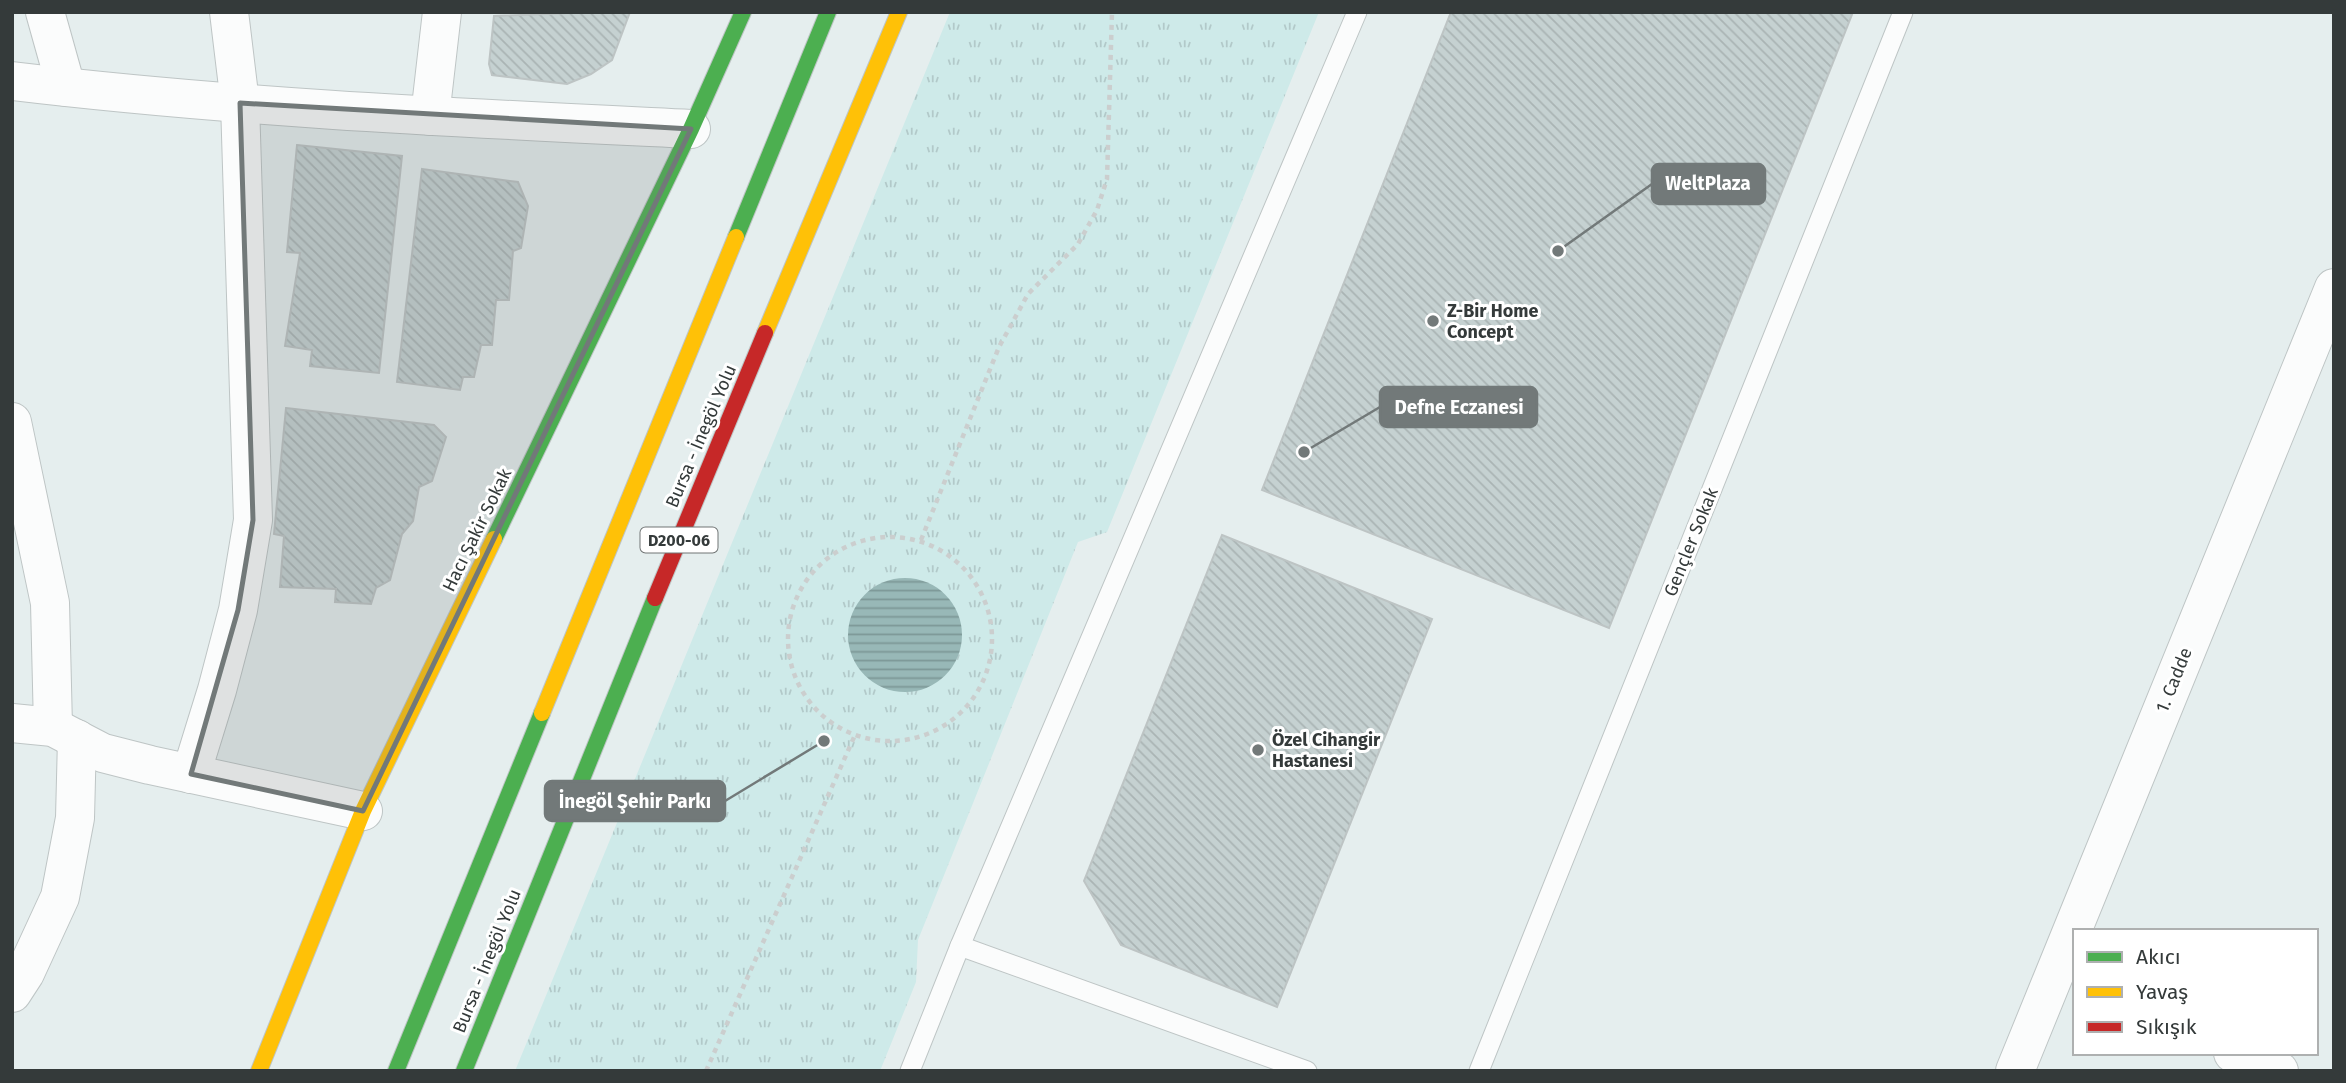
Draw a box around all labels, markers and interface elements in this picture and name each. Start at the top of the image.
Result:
callout: WeltPlaza [1652,164,1765,204]
text: WeltPlaza [1665,172,1751,195]
place label: Z-Bir Home Concept [1447,300,1539,343]
marker: Z-Bir Home Concept [1425,313,1441,329]
street label: Bursa - İnegöl Yolu [661,361,741,511]
callout: Defne Eczanesi [1380,387,1537,427]
text: Defne Eczanesi [1394,396,1524,419]
street label: Hacı Şakir Sokak [438,464,517,595]
street label: Gençler Sokak [1659,484,1723,600]
road number: D200-06 [640,527,718,552]
street label: 1. Cadde [2151,644,2197,716]
place label: Özel Cihangir Hastanesi [1272,729,1381,772]
marker: Özel Cihangir Hastanesi [1250,742,1266,758]
callout: İnegöl Şehir Parkı [545,781,725,821]
text: İnegöl Şehir Parkı [559,789,711,814]
street label: Bursa - İnegöl Yolu [448,886,526,1036]
legend [2073,929,2318,1055]
text: Akıcı [2136,944,2181,970]
text: Yavaş [2136,979,2188,1005]
text: Sıkışık [2136,1014,2197,1040]

